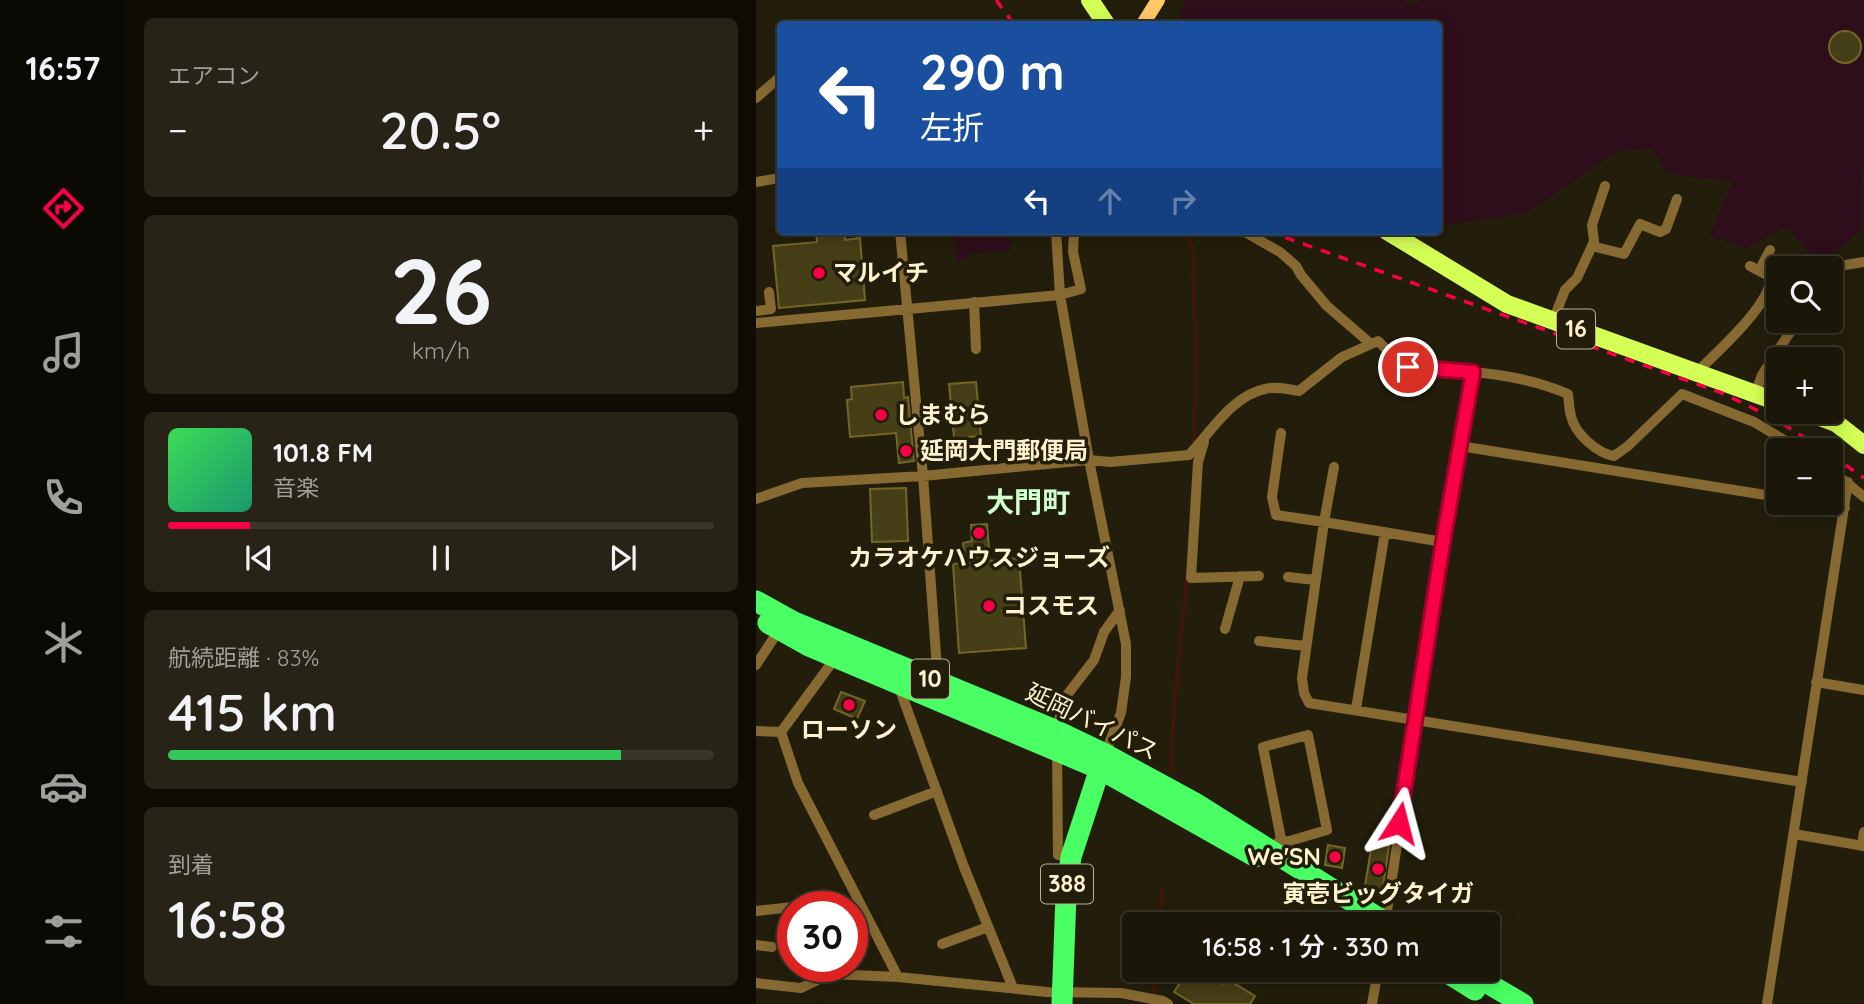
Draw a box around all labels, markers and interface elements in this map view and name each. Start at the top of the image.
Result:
text: 290 m [920,41,1065,102]
text: 16:57 [26,48,100,88]
icon: left [805,49,896,140]
text: エアコン [168,61,260,90]
text: 20.5° [379,97,501,162]
text: − [168,106,188,154]
text: + [693,106,714,154]
text: 左折 [920,107,984,147]
icon: left [1018,182,1056,220]
icon: ahead [1091,182,1129,220]
icon: right [1164,182,1202,220]
icon: directions [39,184,88,233]
text: 26 [390,233,492,347]
map controls [1766,256,1843,515]
button: search [1766,256,1843,333]
place label: マルイチ [833,257,929,287]
marker: マルイチ [811,265,827,281]
road number: 16 [1557,310,1595,348]
icon: music [39,328,88,377]
text: km/h [412,336,470,365]
pin [1378,337,1438,397]
button: + [1766,347,1843,424]
icon: arrive [1389,348,1427,386]
place label: しまむら [895,399,991,429]
marker: しまむら [873,407,889,423]
place label: 延岡大門郵便局 [920,435,1088,465]
text: 101.8 FM [273,436,373,469]
button: − [1766,438,1843,515]
marker: 延岡大門郵便局 [898,443,914,459]
icon: phone [39,473,88,522]
text: 音楽 [273,473,319,502]
district label: 大門町 [986,484,1070,519]
marker: カラオケハウスジョーズ [971,525,987,541]
icon: previous [240,539,278,577]
icon: pause [422,539,460,577]
icon: next [604,539,642,577]
place label: カラオケハウスジョーズ [848,542,1110,572]
place label: コスモス [1003,590,1099,620]
marker: コスモス [981,598,997,614]
icon: climate [39,618,88,667]
text: 航続距離 · 83% [168,643,319,672]
road number: 10 [911,660,949,698]
street label: 延岡バイパス [1021,676,1164,766]
text: 415 km [168,679,337,744]
marker: ローソン [841,697,857,713]
place label: ローソン [801,714,897,744]
icon: car [39,762,88,811]
position arrow [1362,786,1436,860]
place label: We'SN [1248,841,1321,871]
marker: We'SN [1327,849,1343,865]
text: 到着 [168,850,214,879]
marker: 寅壱ビッグタイガ [1370,861,1386,877]
road number: 388 [1041,864,1093,904]
place label: 寅壱ビッグタイガ [1282,878,1474,908]
text: 16:58 [168,886,287,951]
speed limit sign: 30 [777,891,868,982]
icon: filters [39,907,88,956]
text: 16:58 · 1 分 · 330 m [1202,930,1420,963]

